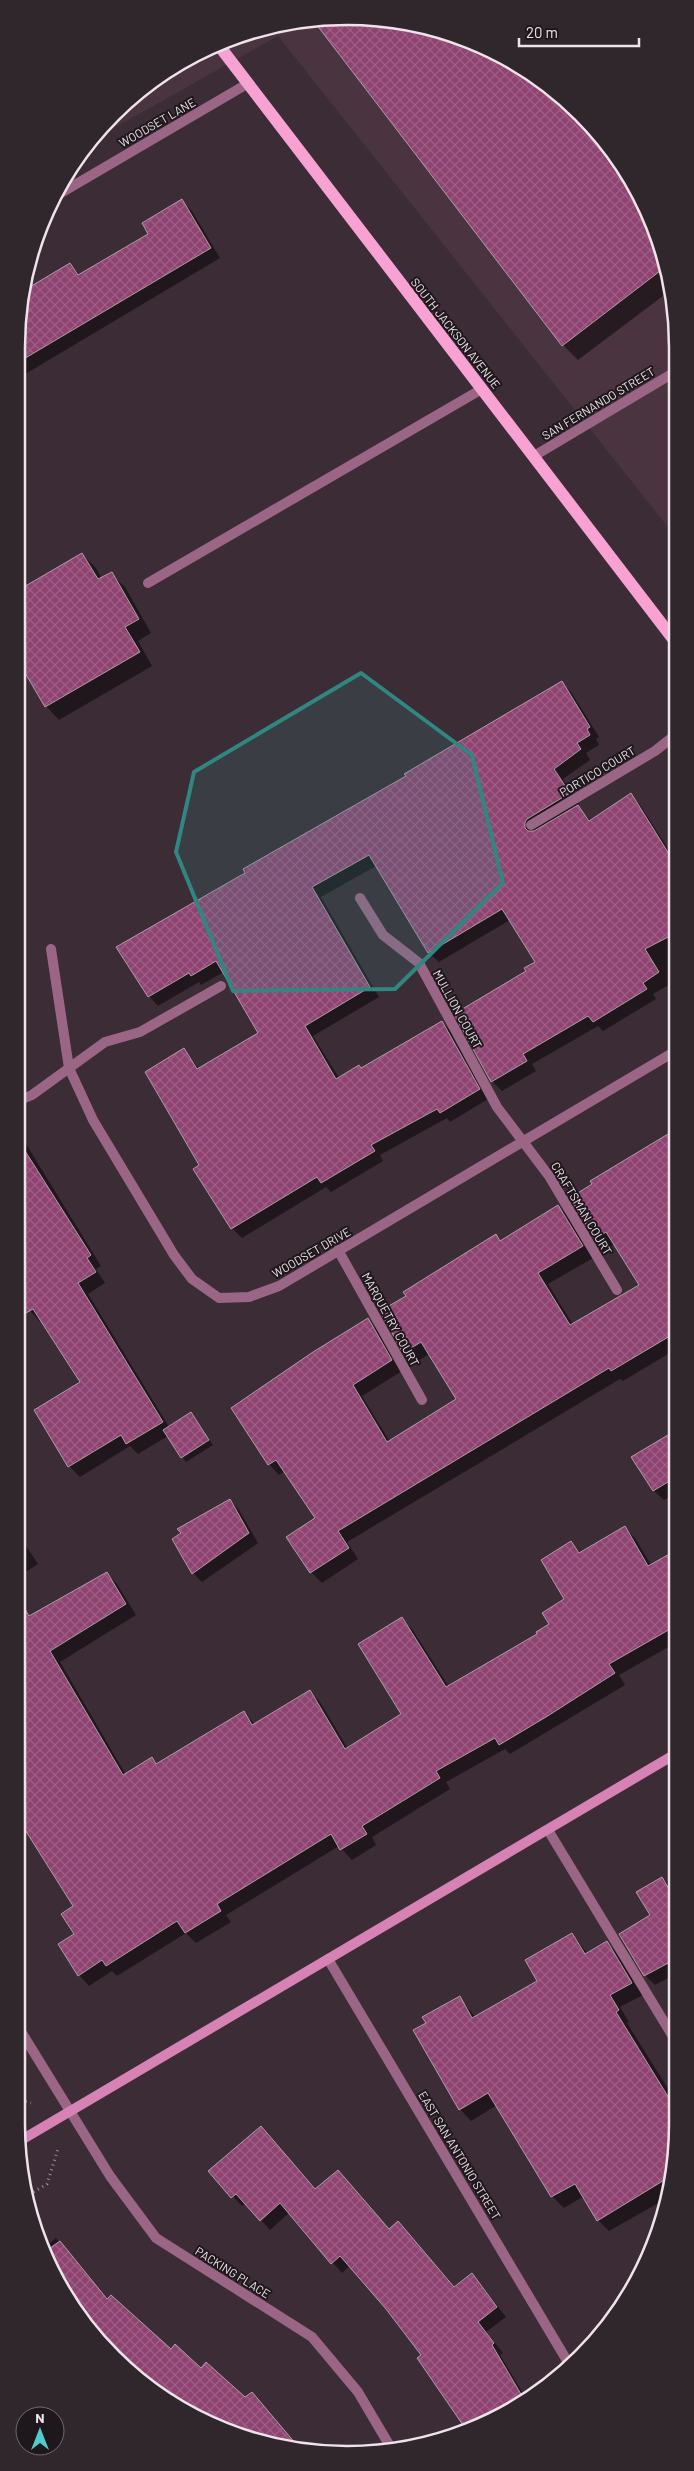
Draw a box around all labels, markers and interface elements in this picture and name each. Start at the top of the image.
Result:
scale bar [519,15,639,47]
text: 20 m [526,23,558,41]
street label: WOODSET LANE [116,94,198,150]
street label: SOUTH JACKSON AVENUE [408,275,504,391]
street label: SAN FERNANDO STREET [539,364,657,442]
street label: PORTICO COURT [557,743,637,799]
street label: MULLION COURT [431,967,485,1051]
street label: CRAFTSMAN COURT [549,1159,615,1257]
street label: WOODSET DRIVE [269,1224,353,1280]
street label: MARQUETRY COURT [359,1270,423,1368]
street label: EAST SAN ANTONIO STREET [416,2088,504,2222]
street label: PACKING PLACE [193,2243,273,2301]
north arrow [15,2406,65,2456]
text: N [35,2409,45,2426]

